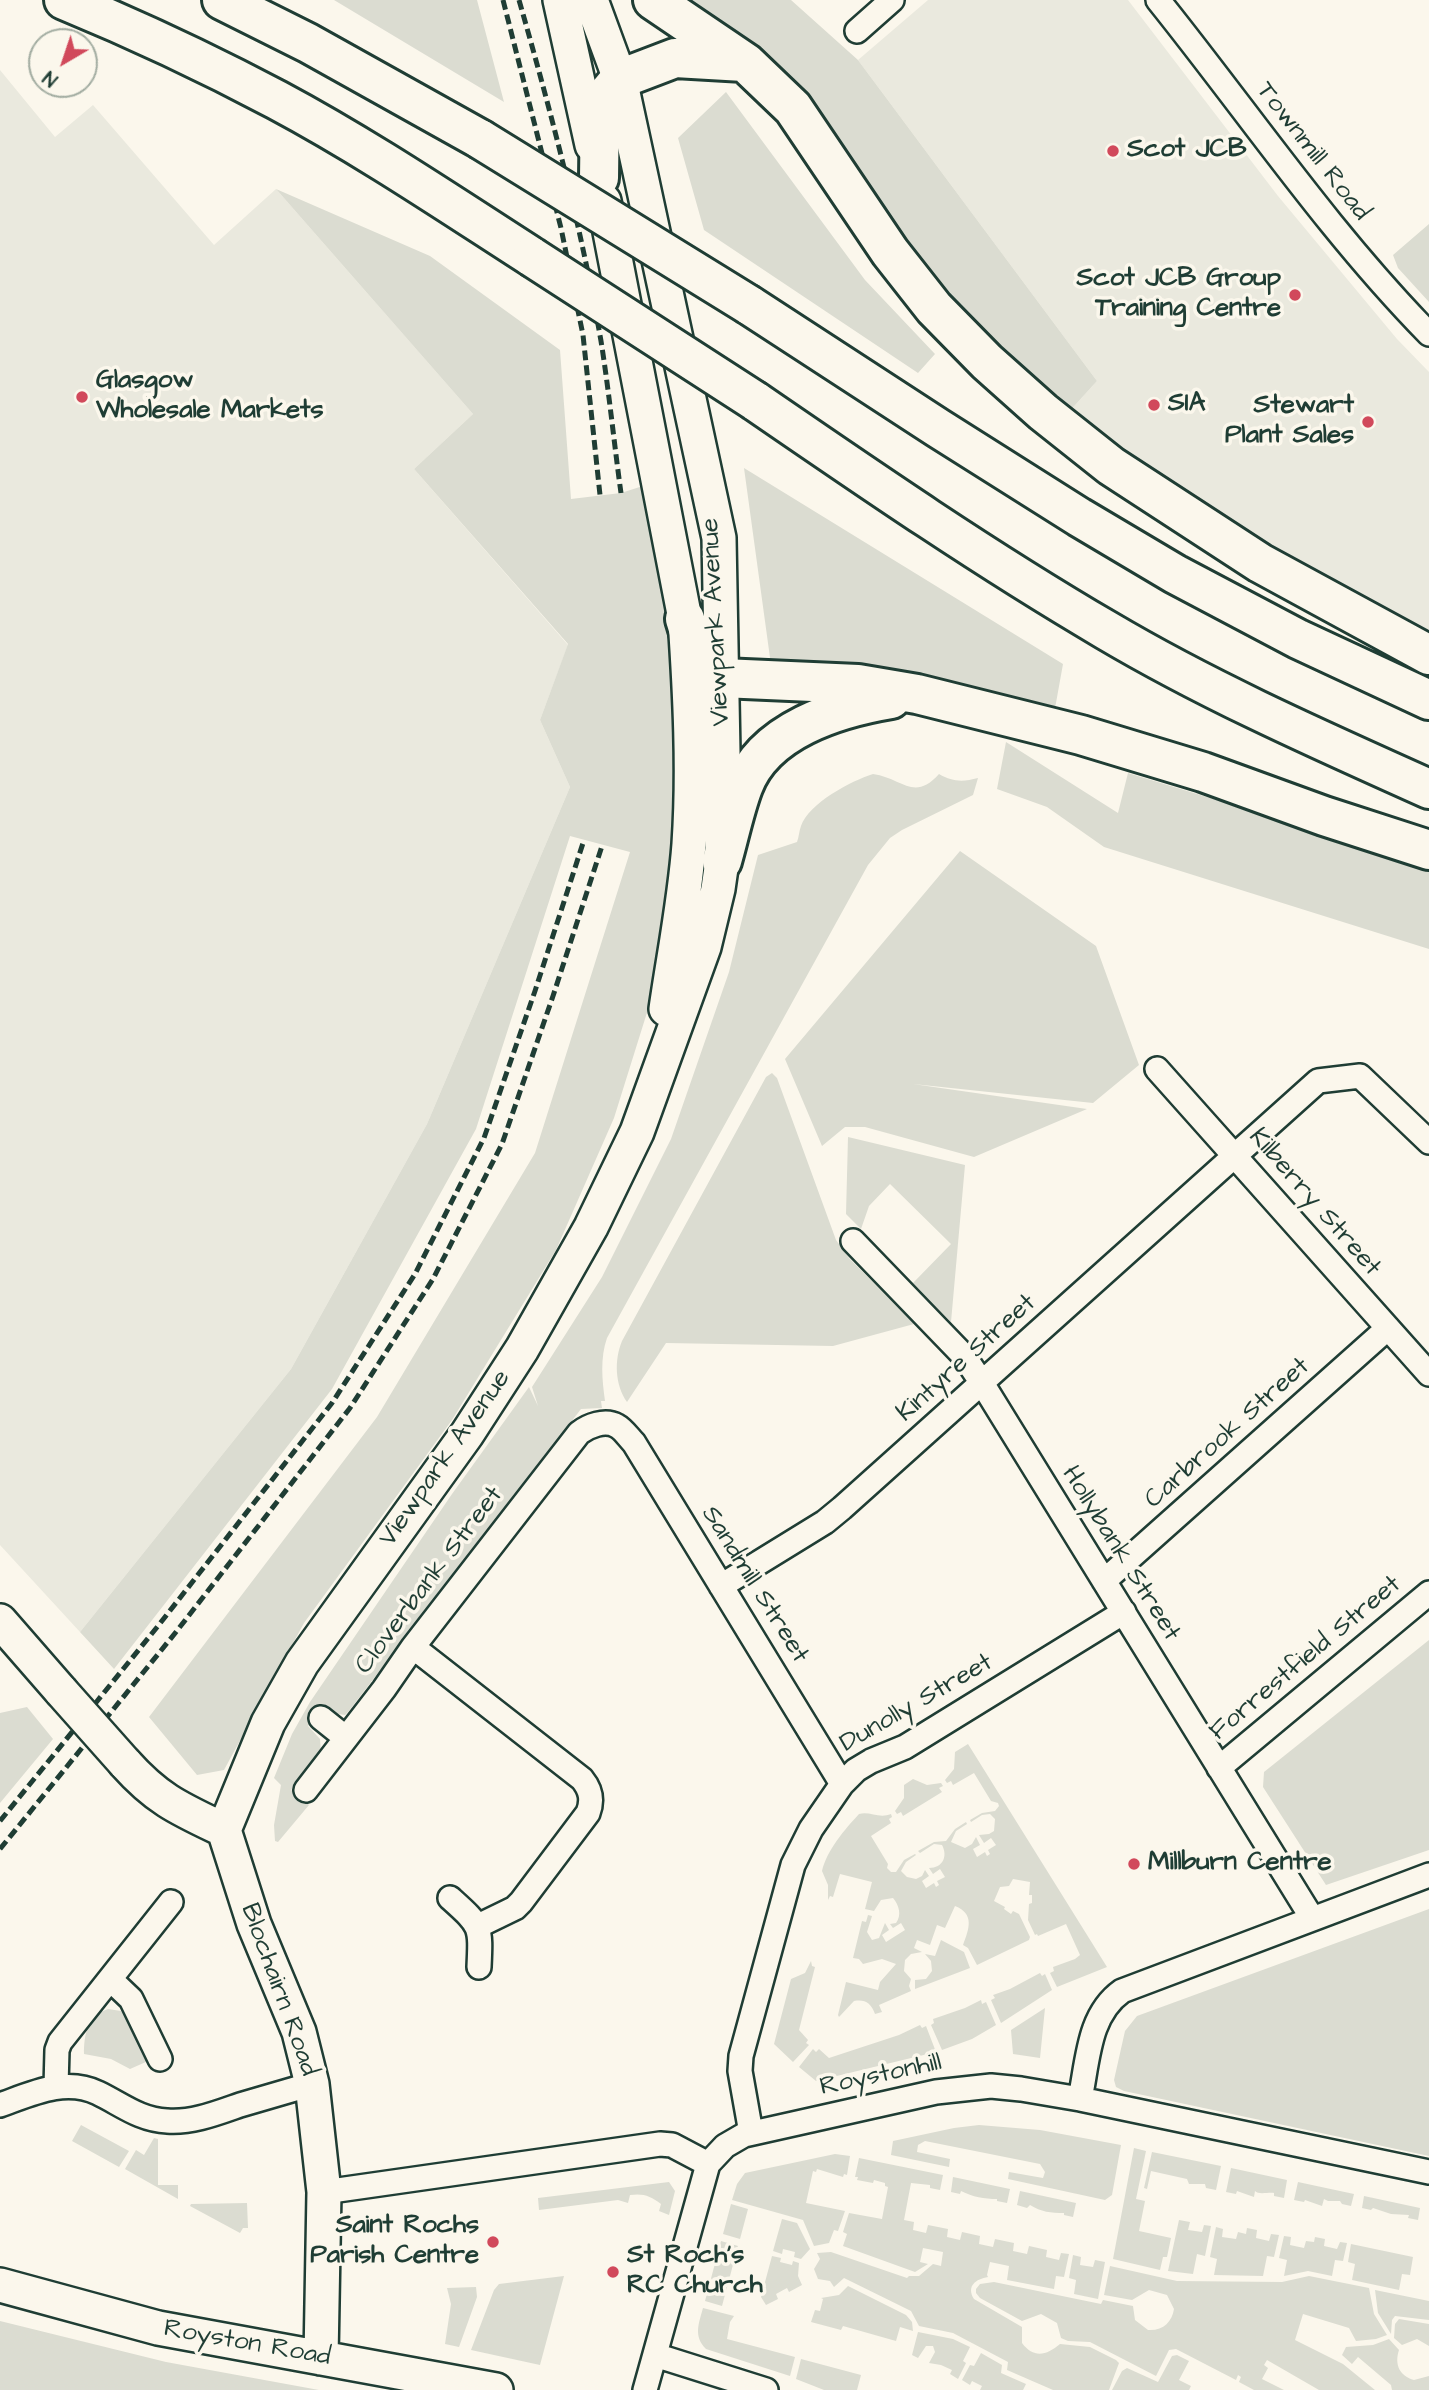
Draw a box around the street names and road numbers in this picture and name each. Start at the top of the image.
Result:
street label: Townmill Road [1248,76,1376,228]
street label: Viewpark Avenue [696,517,738,727]
street label: Kilberry Street [1241,1123,1387,1283]
street label: Kintyre Street [891,1288,1043,1430]
street label: Carbrook Street [1139,1352,1317,1516]
street label: Viewpark Avenue [374,1365,518,1553]
street label: Hollybank Street [1054,1461,1186,1647]
street label: Cloverbank Street [349,1481,511,1681]
street label: Sandmill Street [693,1501,815,1669]
street label: Forrestfield Street [1204,1570,1408,1748]
street label: Dunolly Street [835,1648,999,1760]
street label: Blochairn Road [232,1900,324,2080]
street label: Roystonhill [817,2048,945,2104]
street label: Royston Road [161,2314,333,2374]

